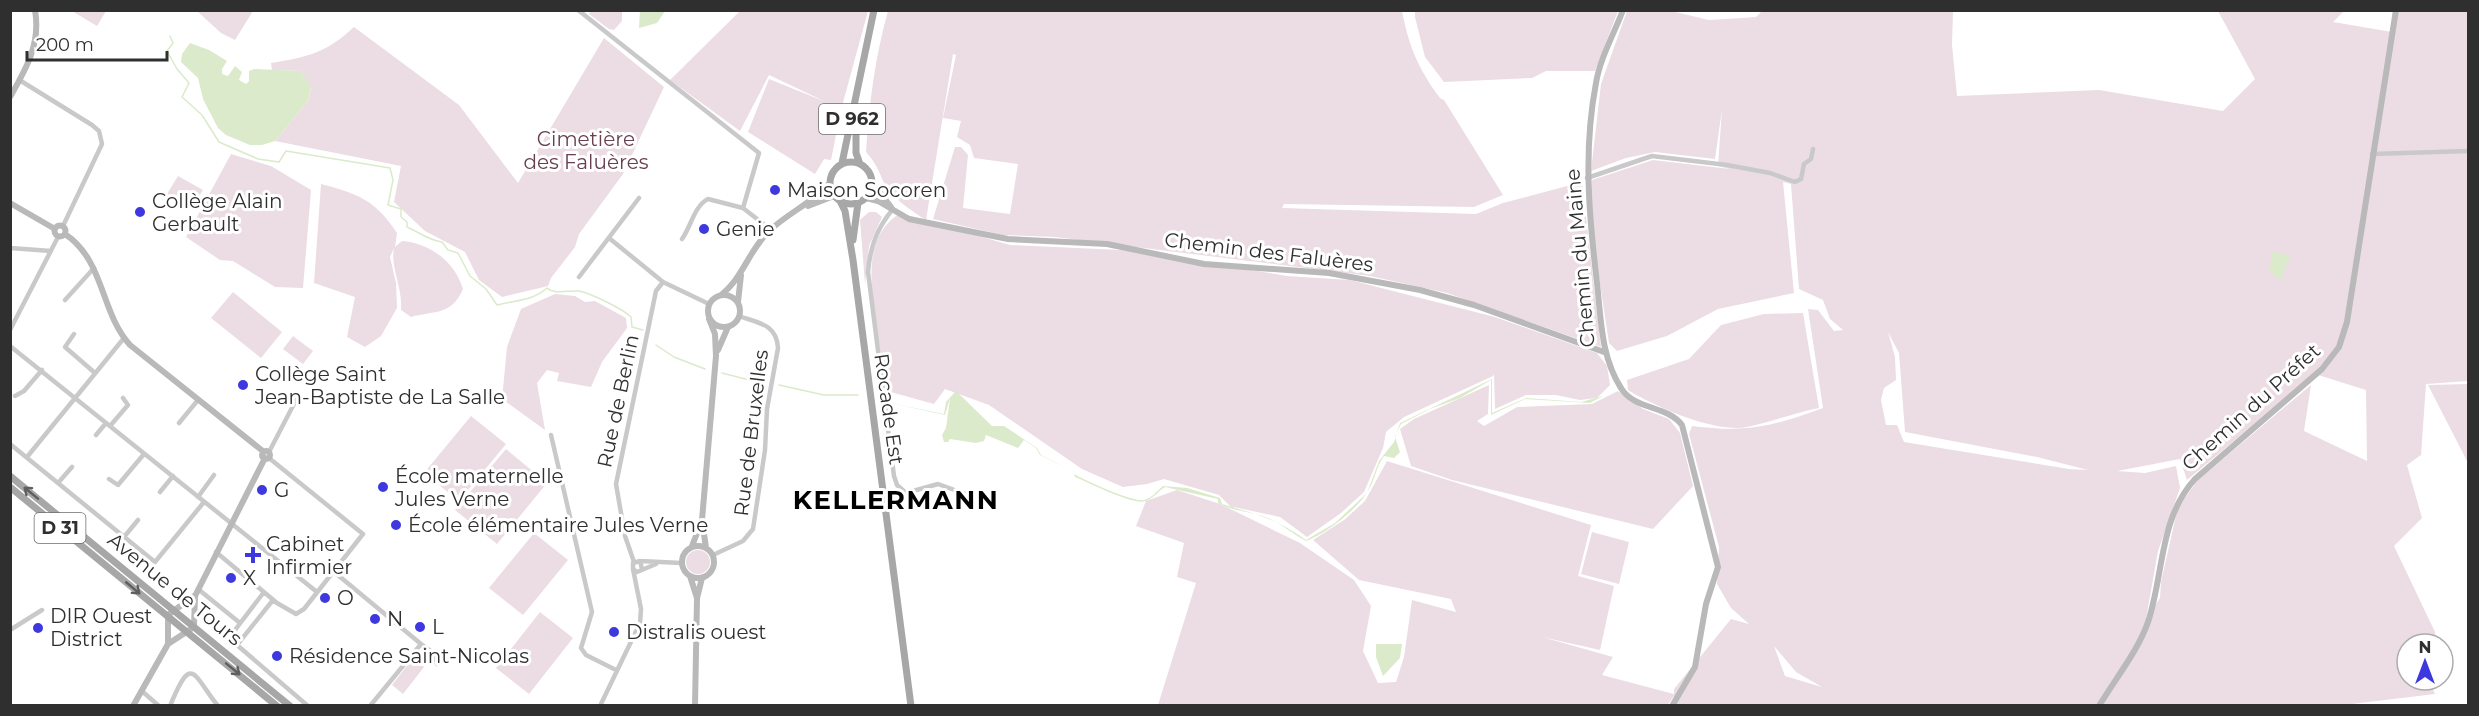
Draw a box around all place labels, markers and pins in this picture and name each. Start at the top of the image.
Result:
place label: Maison Socoren [787,178,946,202]
marker: Maison Socoren [768,183,782,197]
place label: Collège Alain Gerbault [152,189,283,236]
marker: Collège Alain Gerbault [133,205,147,219]
place label: Genie [716,217,775,241]
marker: Genie [697,222,711,236]
place label: Collège Saint Jean-Baptiste de La Salle [254,362,505,409]
marker: Collège Saint Jean-Baptiste de La Salle [236,378,250,392]
place label: École maternelle Jules Verne [394,464,564,511]
place label: G [274,478,289,502]
marker: École maternelle Jules Verne [376,480,390,494]
marker: G [255,483,269,497]
place label: École élémentaire Jules Verne [408,513,708,537]
marker: École élémentaire Jules Verne [389,518,403,532]
place label: Cabinet Infirmier [266,532,352,579]
marker: Cabinet Infirmier [244,546,262,564]
place label: X [243,566,256,590]
marker: X [224,571,238,585]
place label: O [337,586,354,610]
marker: O [318,591,332,605]
place label: DIR Ouest District [50,604,152,651]
place label: N [387,607,403,631]
marker: N [368,612,382,626]
place label: L [432,615,444,639]
marker: L [413,620,427,634]
place label: Distralis ouest [626,620,767,644]
marker: DIR Ouest District [31,621,45,635]
marker: Distralis ouest [607,625,621,639]
place label: Résidence Saint-Nicolas [289,644,529,668]
marker: Résidence Saint-Nicolas [270,649,284,663]

